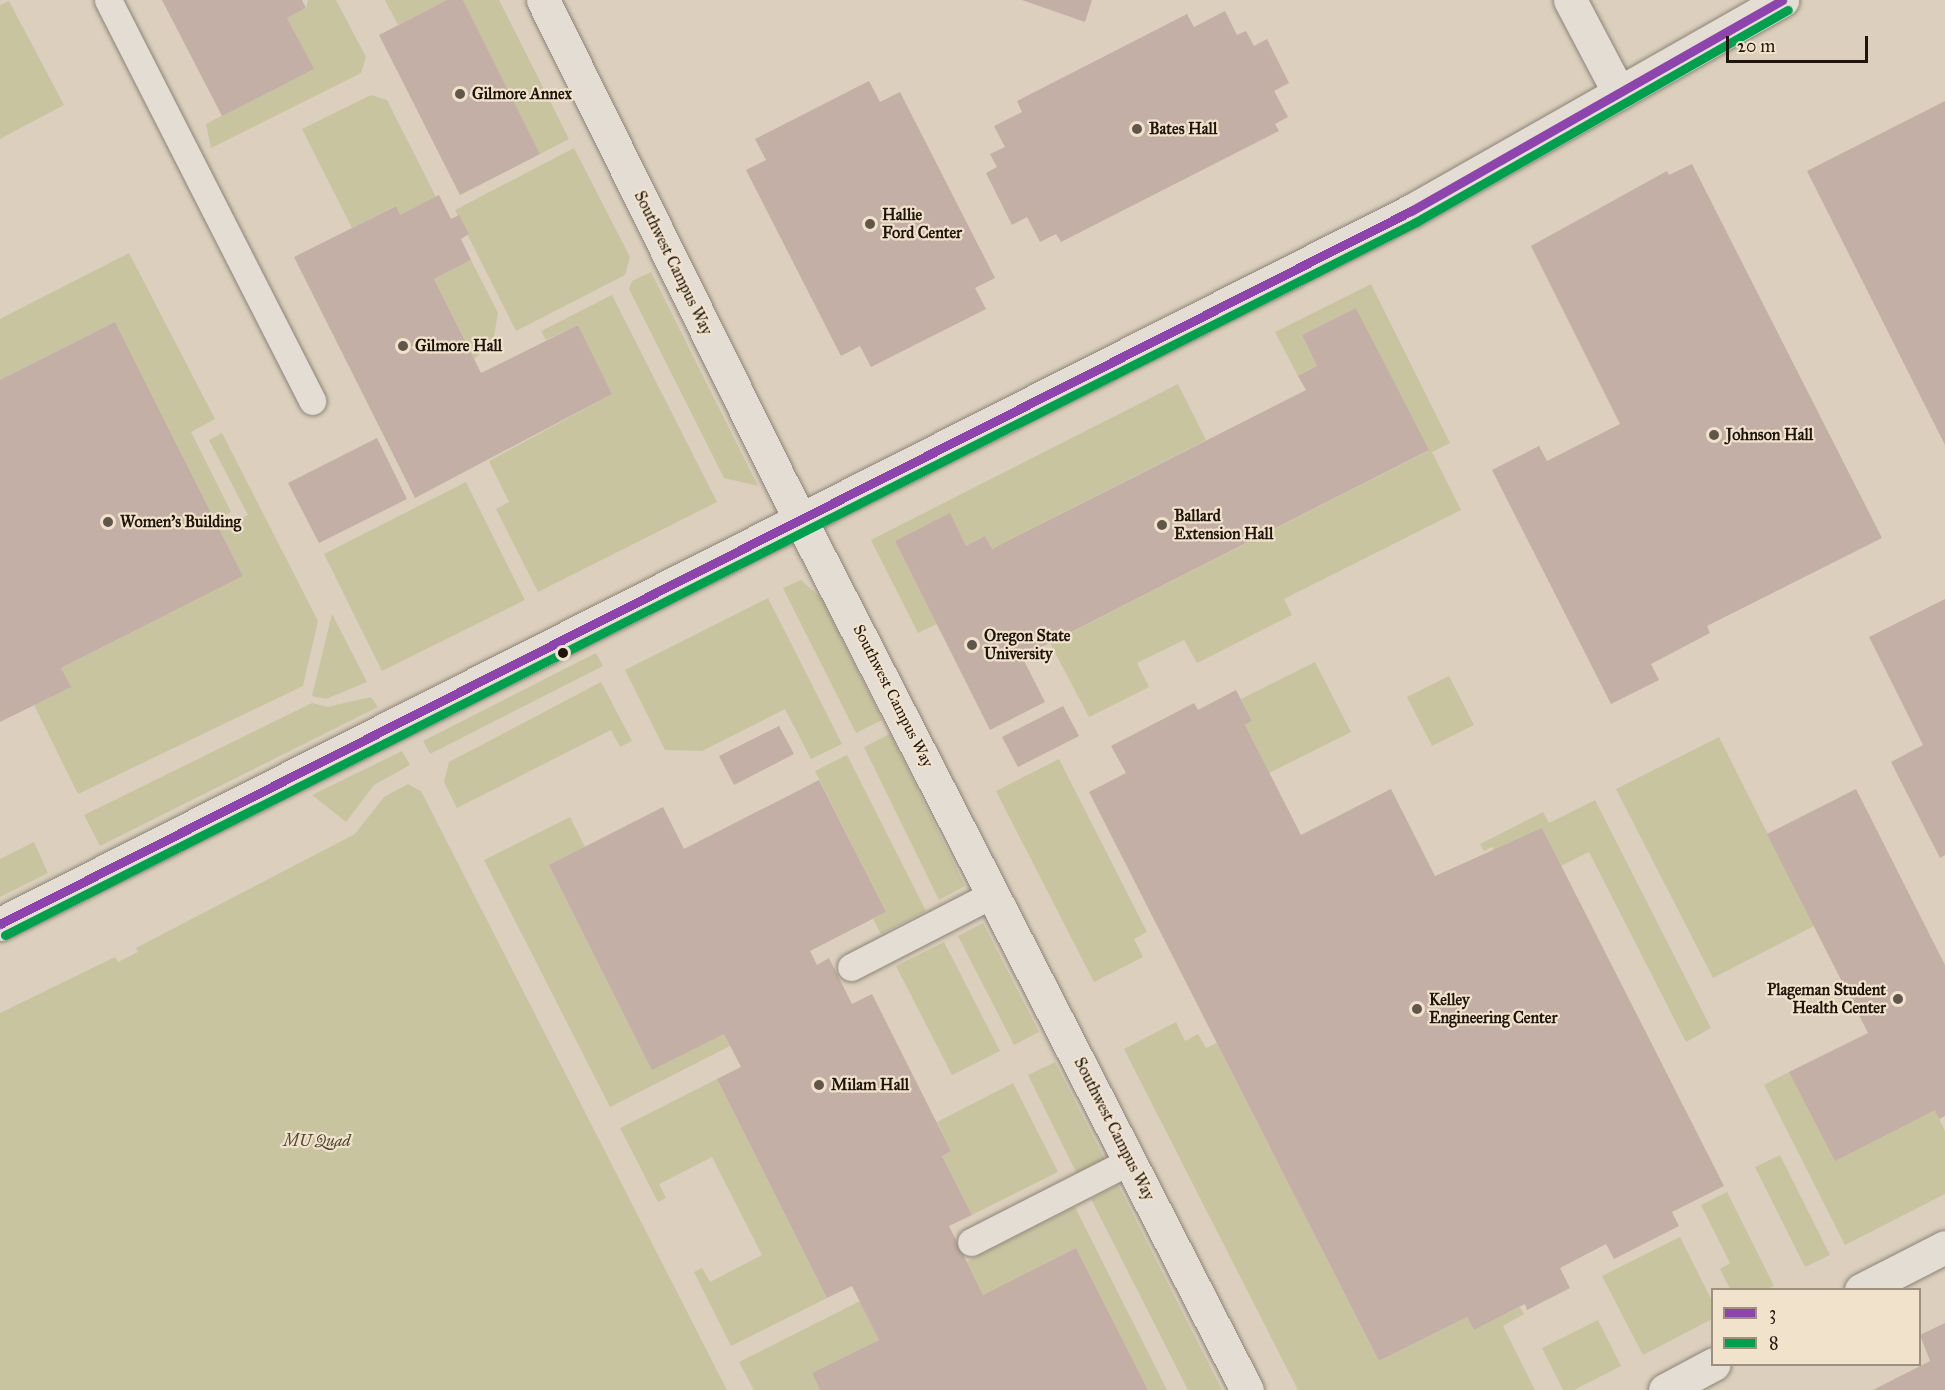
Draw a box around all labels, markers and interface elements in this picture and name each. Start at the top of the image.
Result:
scale bar [1729,24,1872,62]
text: 20 m [1737,35,1775,57]
place label: Gilmore Annex [472,84,572,104]
marker: Gilmore Annex [453,87,467,101]
place label: Bates Hall [1149,119,1217,139]
marker: Bates Hall [1130,122,1144,136]
street label: Southwest Campus Way [630,188,716,338]
place label: Hallie Ford Center [882,205,962,243]
marker: Hallie Ford Center [863,217,877,231]
place label: Gilmore Hall [415,336,502,356]
marker: Gilmore Hall [396,339,410,353]
place label: Johnson Hall [1726,425,1813,445]
marker: Johnson Hall [1707,428,1721,442]
place label: Ballard Extension Hall [1174,506,1273,544]
place label: Women's Building [120,512,241,532]
marker: Women's Building [101,515,115,529]
marker: Ballard Extension Hall [1155,518,1169,532]
street label: Southwest Campus Way [849,621,937,771]
place label: Oregon State University [984,626,1070,664]
marker: Oregon State University [965,638,979,652]
unlabelled marker [557,647,569,659]
place label: Plageman Student Health Center [1767,980,1886,1018]
place label: Kelley Engineering Center [1429,990,1557,1028]
marker: Plageman Student Health Center [1891,992,1905,1006]
marker: Kelley Engineering Center [1410,1002,1424,1016]
street label: Southwest Campus Way [1070,1054,1158,1204]
place label: Milam Hall [831,1075,909,1095]
marker: Milam Hall [812,1078,826,1092]
park label: MU Quad [283,1131,351,1151]
legend [1711,1288,1921,1366]
text: 3 [1769,1302,1776,1324]
text: 8 [1769,1332,1779,1354]

